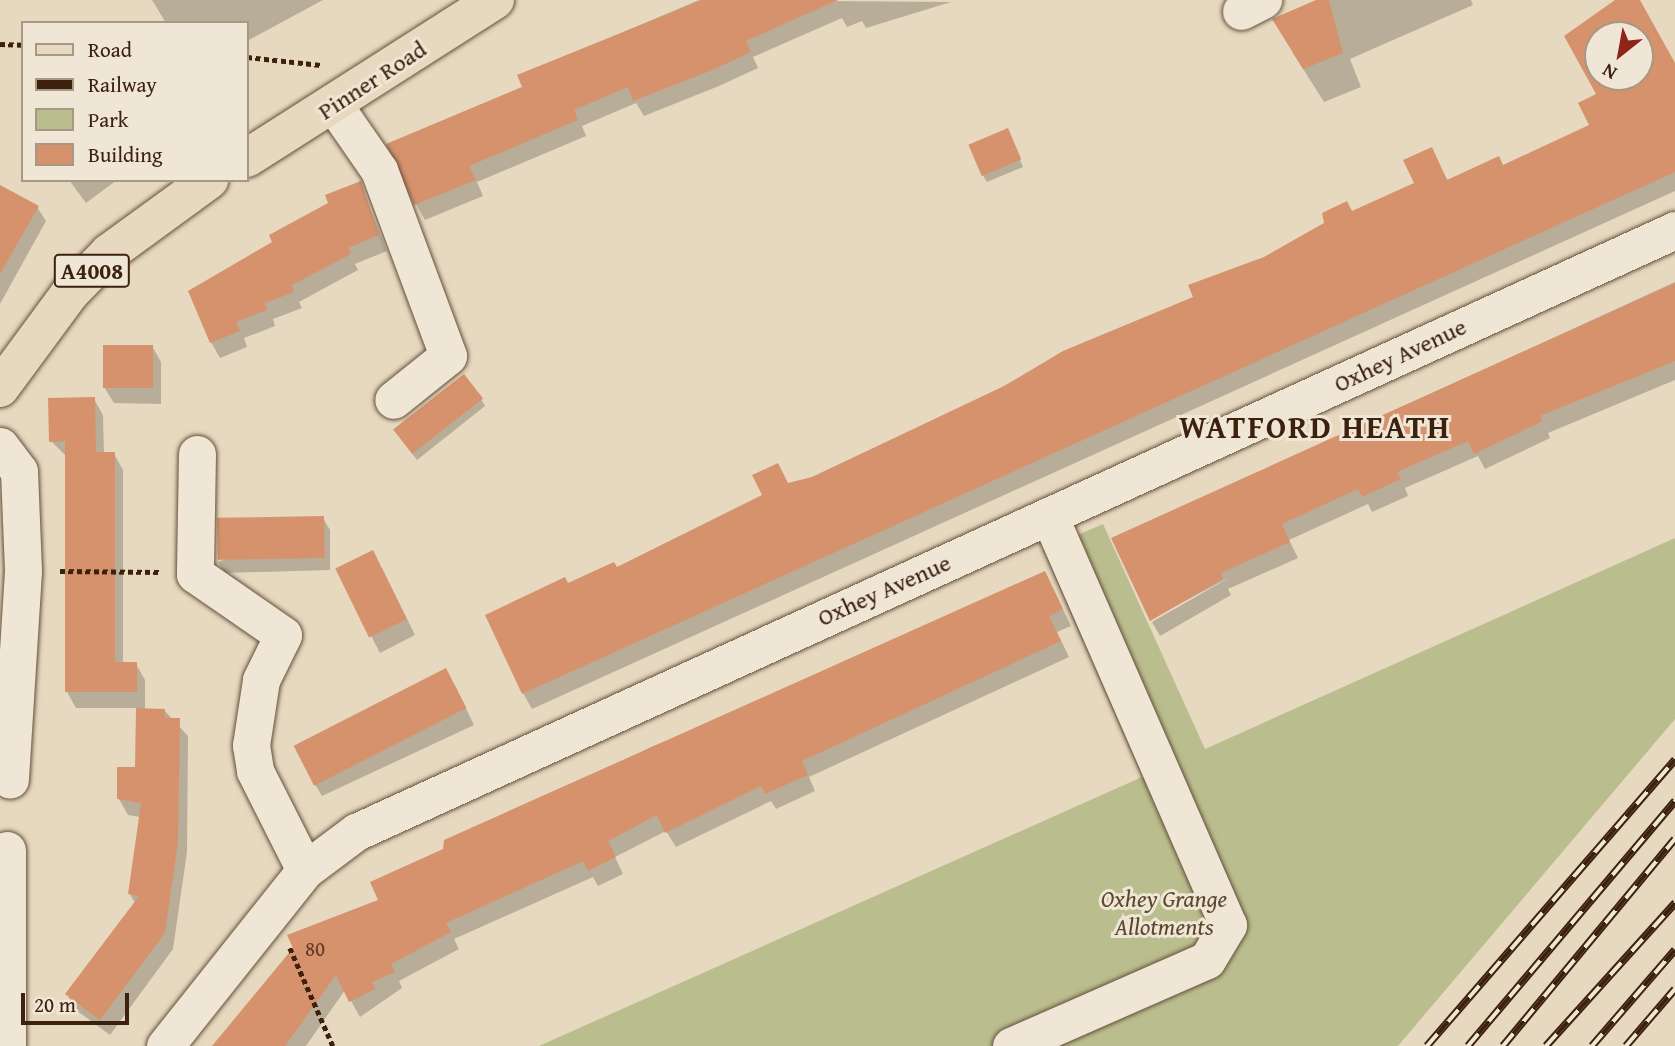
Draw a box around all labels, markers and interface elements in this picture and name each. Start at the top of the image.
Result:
legend [21,21,248,182]
north arrow [1584,21,1654,91]
text: Road [88,34,132,65]
street label: Pinner Road [312,34,432,126]
text: N [1597,57,1622,88]
text: Railway [88,69,157,100]
text: Park [88,104,129,135]
text: Building [88,139,162,170]
road number: A4008 [54,252,130,290]
street label: Oxhey Avenue [1329,312,1471,398]
district label: WATFORD HEATH [1181,408,1449,446]
street label: Oxhey Avenue [813,548,955,632]
park label: Oxhey Grange Allotments [1101,885,1227,941]
house number: 80 [305,936,325,962]
scale bar [24,979,133,1023]
text: 20 m [34,989,76,1020]

